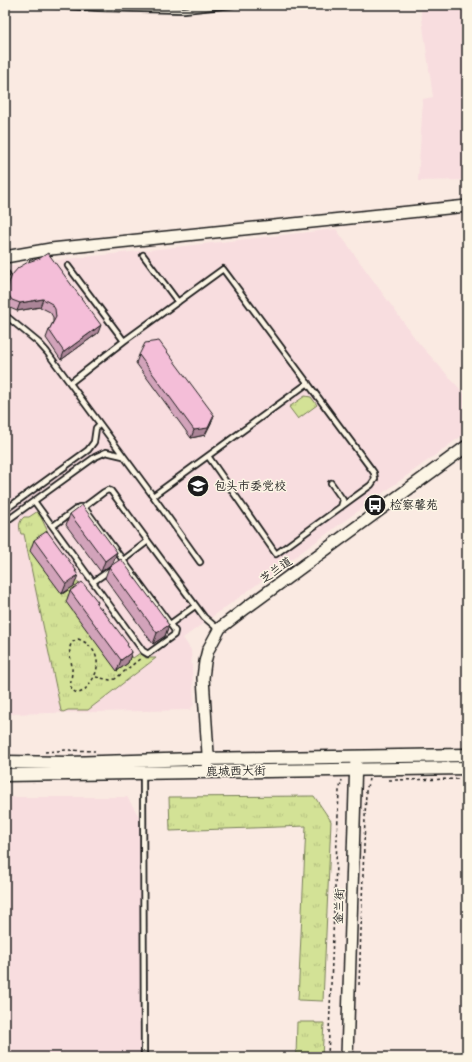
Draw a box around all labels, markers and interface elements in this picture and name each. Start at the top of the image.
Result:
school or university icon: 包头市委党校 [185,473,211,499]
place label: 包头市委党校 [214,476,286,494]
bus stop icon: 检察馨苑 [362,492,388,518]
place label: 检察馨苑 [390,495,438,513]
street label: 芝兰道 [256,551,295,587]
street label: 鹿城西大街 [206,760,266,780]
street label: 金兰街 [328,888,348,924]

